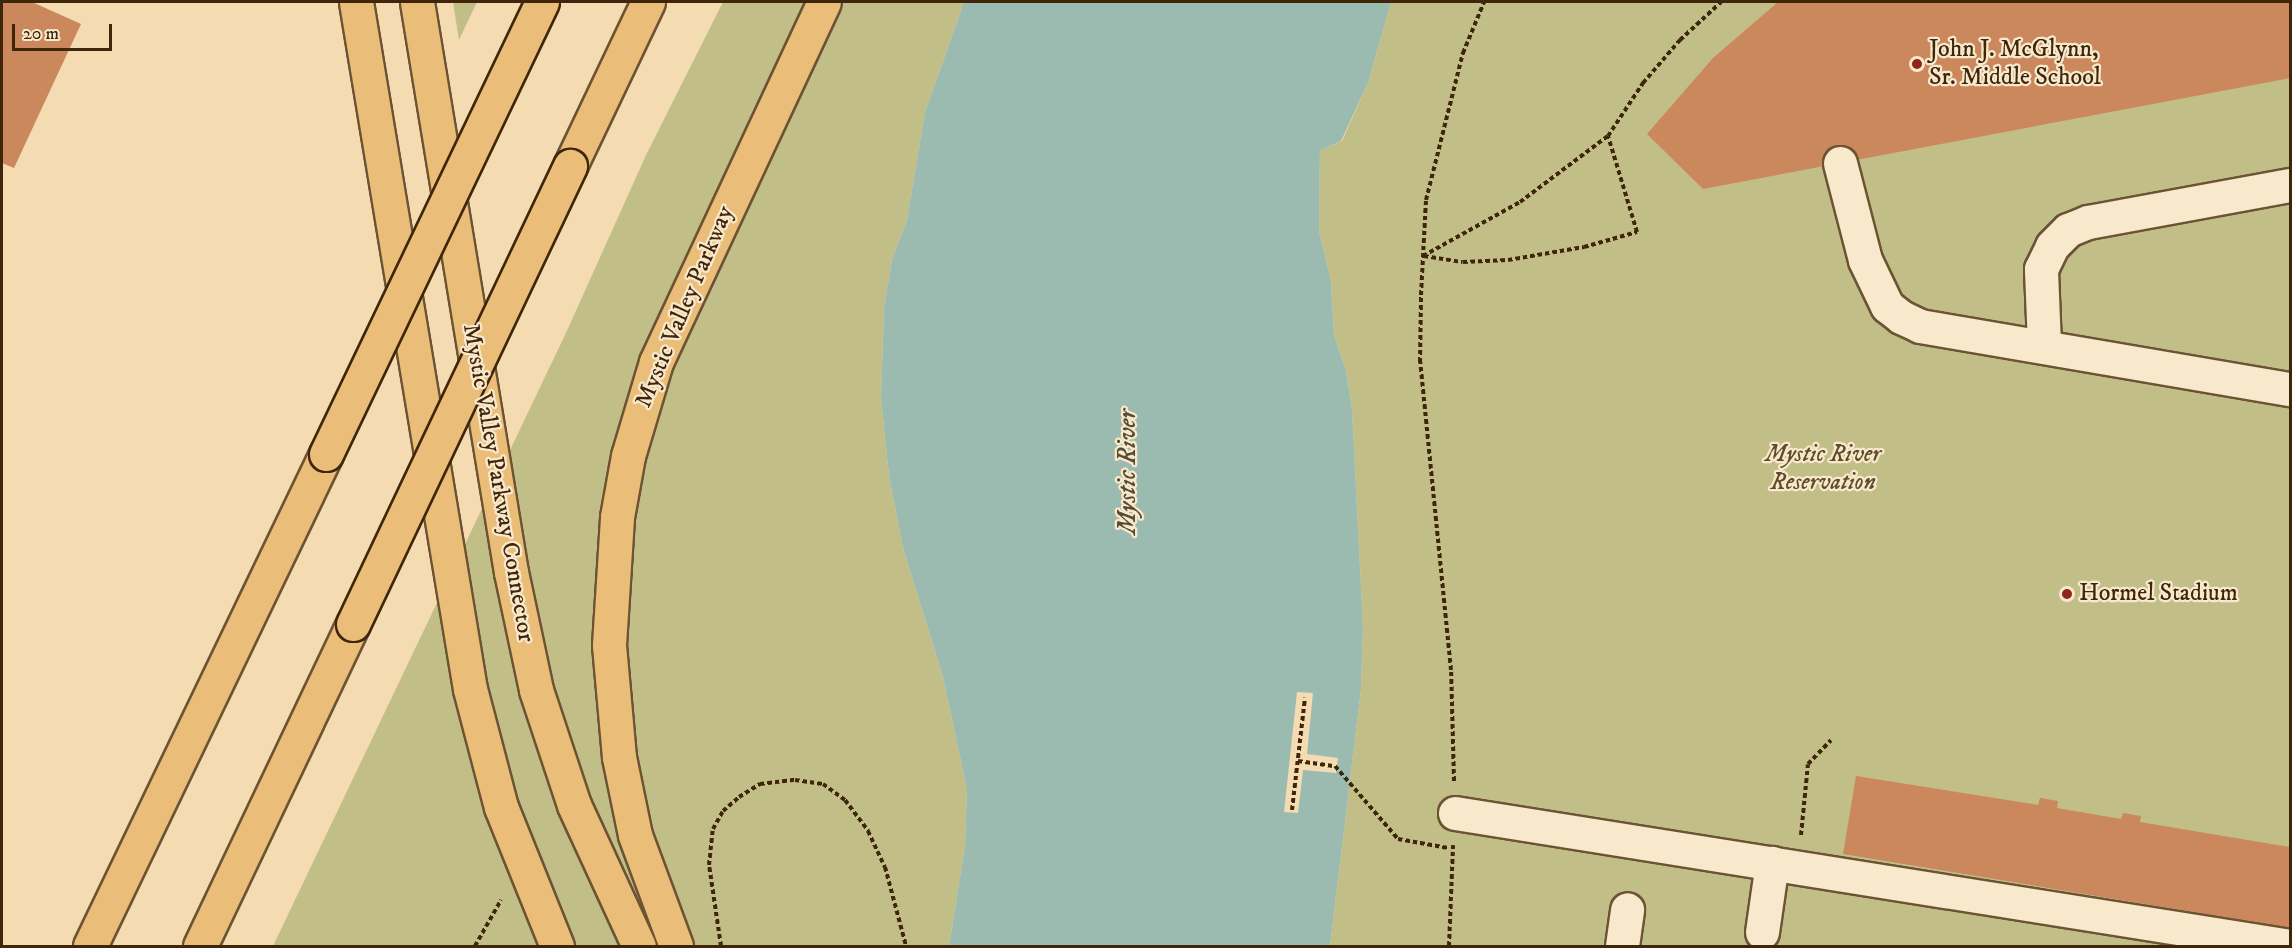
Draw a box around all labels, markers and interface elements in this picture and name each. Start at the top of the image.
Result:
scale bar [15,12,116,50]
text: 20 m [23,23,59,45]
place label: John J. McGlynn, Sr. Middle School [1929,36,2101,92]
marker: John J. McGlynn, Sr. Middle School [1910,57,1924,71]
street label: Mystic Valley Parkway [629,202,741,412]
street label: Mystic Valley Parkway Connector [456,322,540,644]
water label: Mystic River [1112,409,1144,535]
park label: Mystic River Reservation [1765,441,1881,497]
place label: Hormel Stadium [2079,580,2238,608]
marker: Hormel Stadium [2060,587,2074,601]

